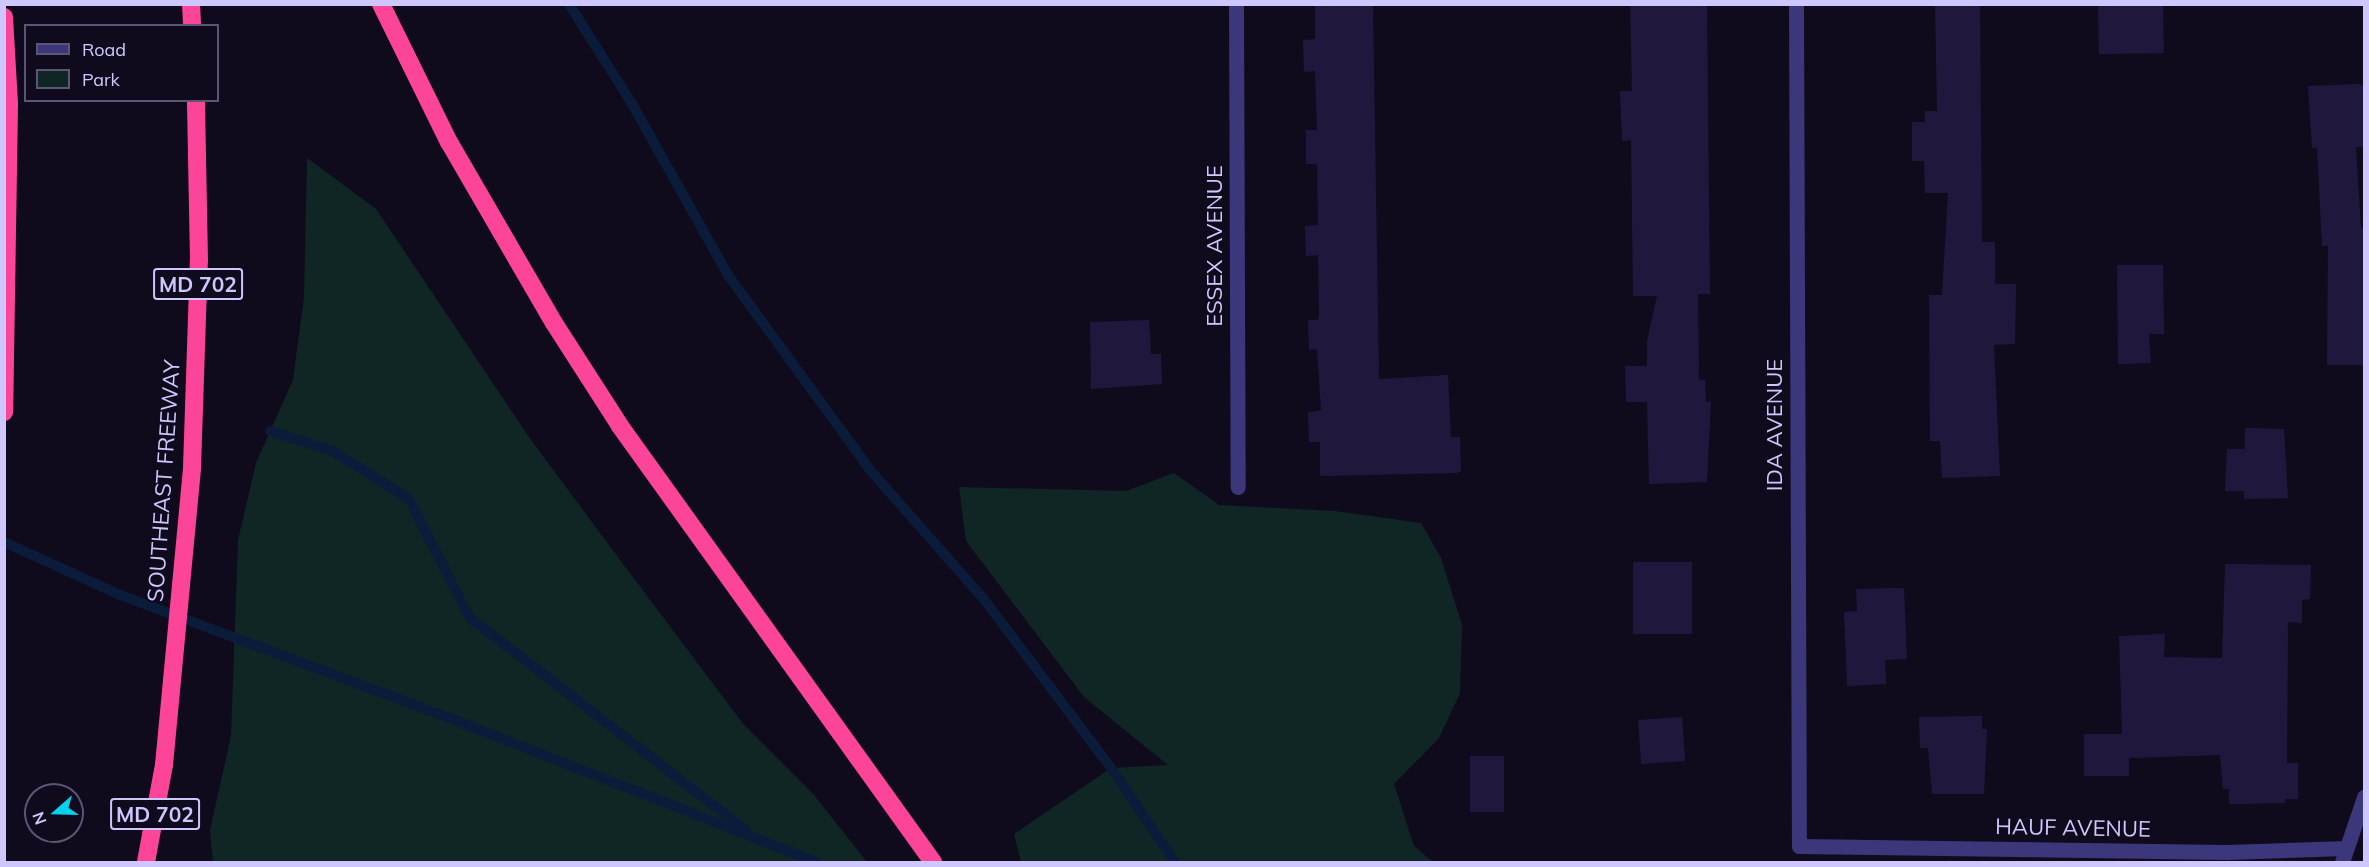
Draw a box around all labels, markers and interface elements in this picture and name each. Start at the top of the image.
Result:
legend [24,24,219,102]
text: Road [82,38,126,61]
text: Park [82,68,120,91]
street label: ESSEX AVENUE [1202,165,1228,327]
road number: MD 702 [153,266,243,302]
street label: SOUTHEAST FREEWAY [142,359,186,603]
street label: IDA AVENUE [1762,359,1788,491]
north arrow [24,783,84,843]
road number: MD 702 [110,796,200,832]
text: N [27,809,50,828]
street label: HAUF AVENUE [1995,813,2151,843]

